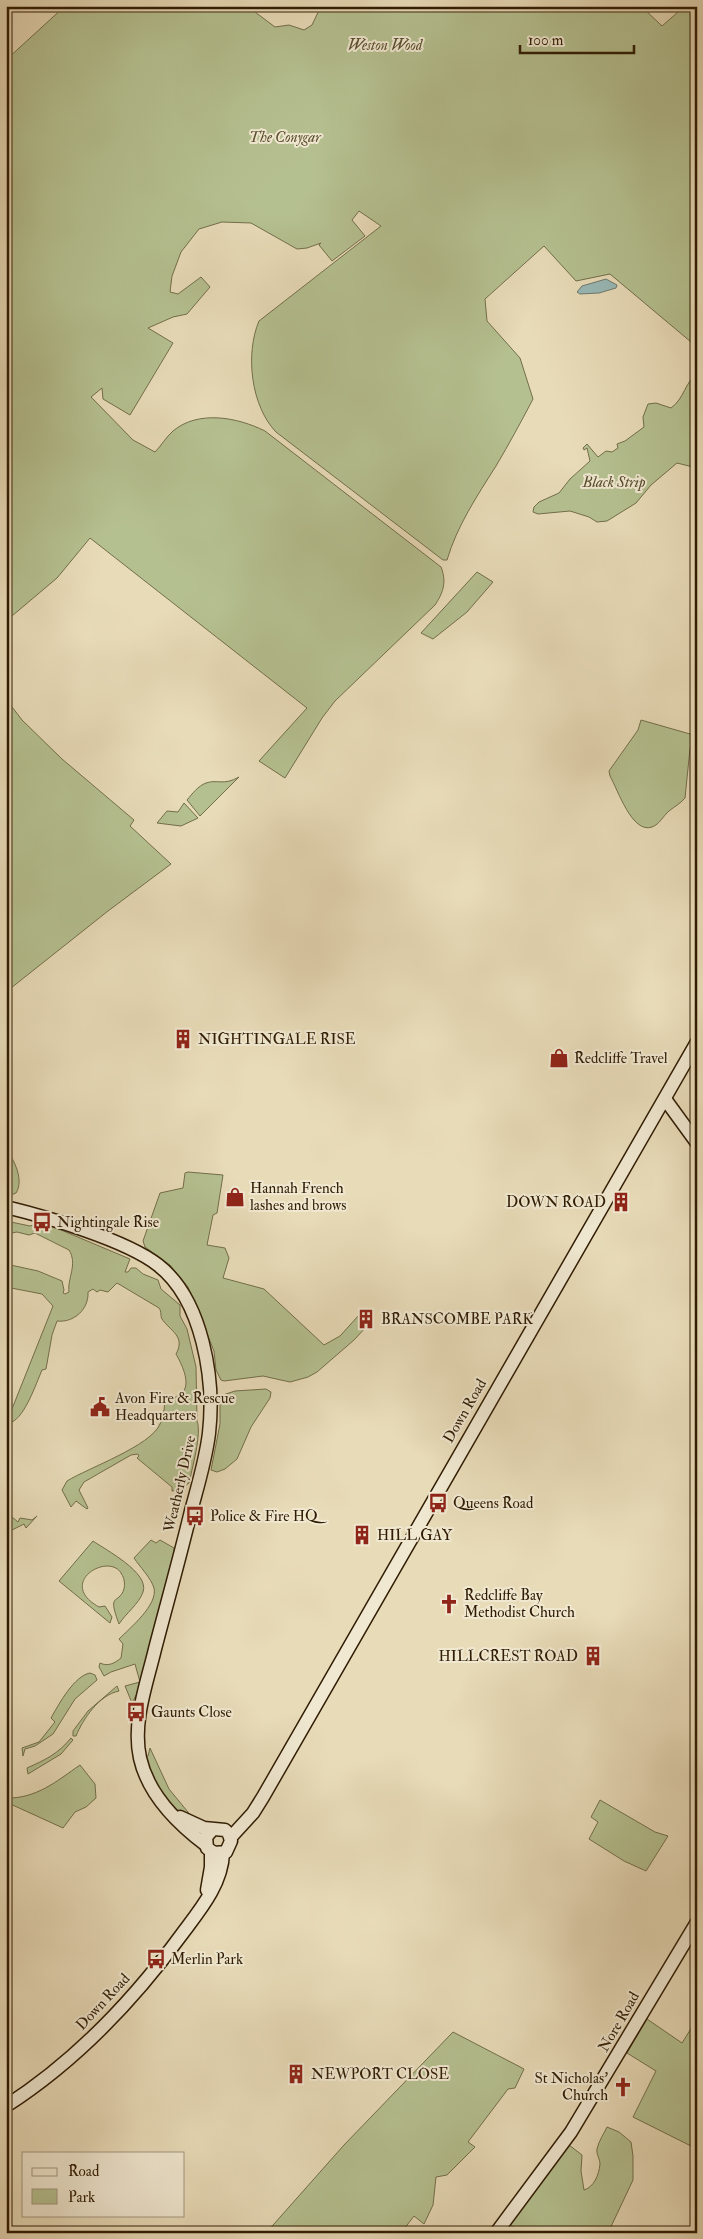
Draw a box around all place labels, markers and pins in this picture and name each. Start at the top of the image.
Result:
building icon: NIGHTINGALE RISE [172,1028,194,1050]
place label: NIGHTINGALE RISE [198,1030,356,1049]
shop icon: Redcliffe Travel [548,1047,570,1069]
place label: Redcliffe Travel [574,1049,668,1068]
place label: Hannah French lashes and brows [250,1179,346,1215]
shop icon: Hannah French lashes and brows [224,1186,246,1208]
building icon: DOWN ROAD [610,1191,632,1213]
place label: DOWN ROAD [506,1193,606,1212]
bus stop icon: Nightingale Rise [31,1211,53,1233]
place label: Nightingale Rise [57,1213,159,1232]
building icon: BRANSCOMBE PARK [355,1308,377,1330]
place label: BRANSCOMBE PARK [381,1310,534,1329]
place label: Avon Fire & Rescue Headquarters [114,1389,235,1425]
public building icon: Avon Fire & Rescue Headquarters [89,1396,111,1418]
bus stop icon: Queens Road [427,1492,449,1514]
place label: Queens Road [453,1494,534,1513]
bus stop icon: Police & Fire HQ [184,1505,206,1527]
place label: Police & Fire HQ [210,1507,327,1526]
building icon: HILL GAY [351,1524,373,1546]
place label: HILL GAY [377,1526,453,1545]
place label: Redcliffe Bay Methodist Church [464,1586,575,1622]
church icon: Redcliffe Bay Methodist Church [438,1593,460,1615]
building icon: HILLCREST ROAD [582,1645,604,1667]
place label: HILLCREST ROAD [439,1647,578,1666]
bus stop icon: Gaunts Close [125,1701,147,1723]
place label: Gaunts Close [151,1703,232,1722]
bus stop icon: Merlin Park [145,1948,167,1970]
place label: Merlin Park [171,1950,243,1969]
building icon: NEWPORT CLOSE [285,2063,307,2085]
place label: NEWPORT CLOSE [311,2065,449,2084]
place label: St Nicholas' Church [534,2069,608,2105]
church icon: St Nicholas' Church [612,2076,634,2098]

